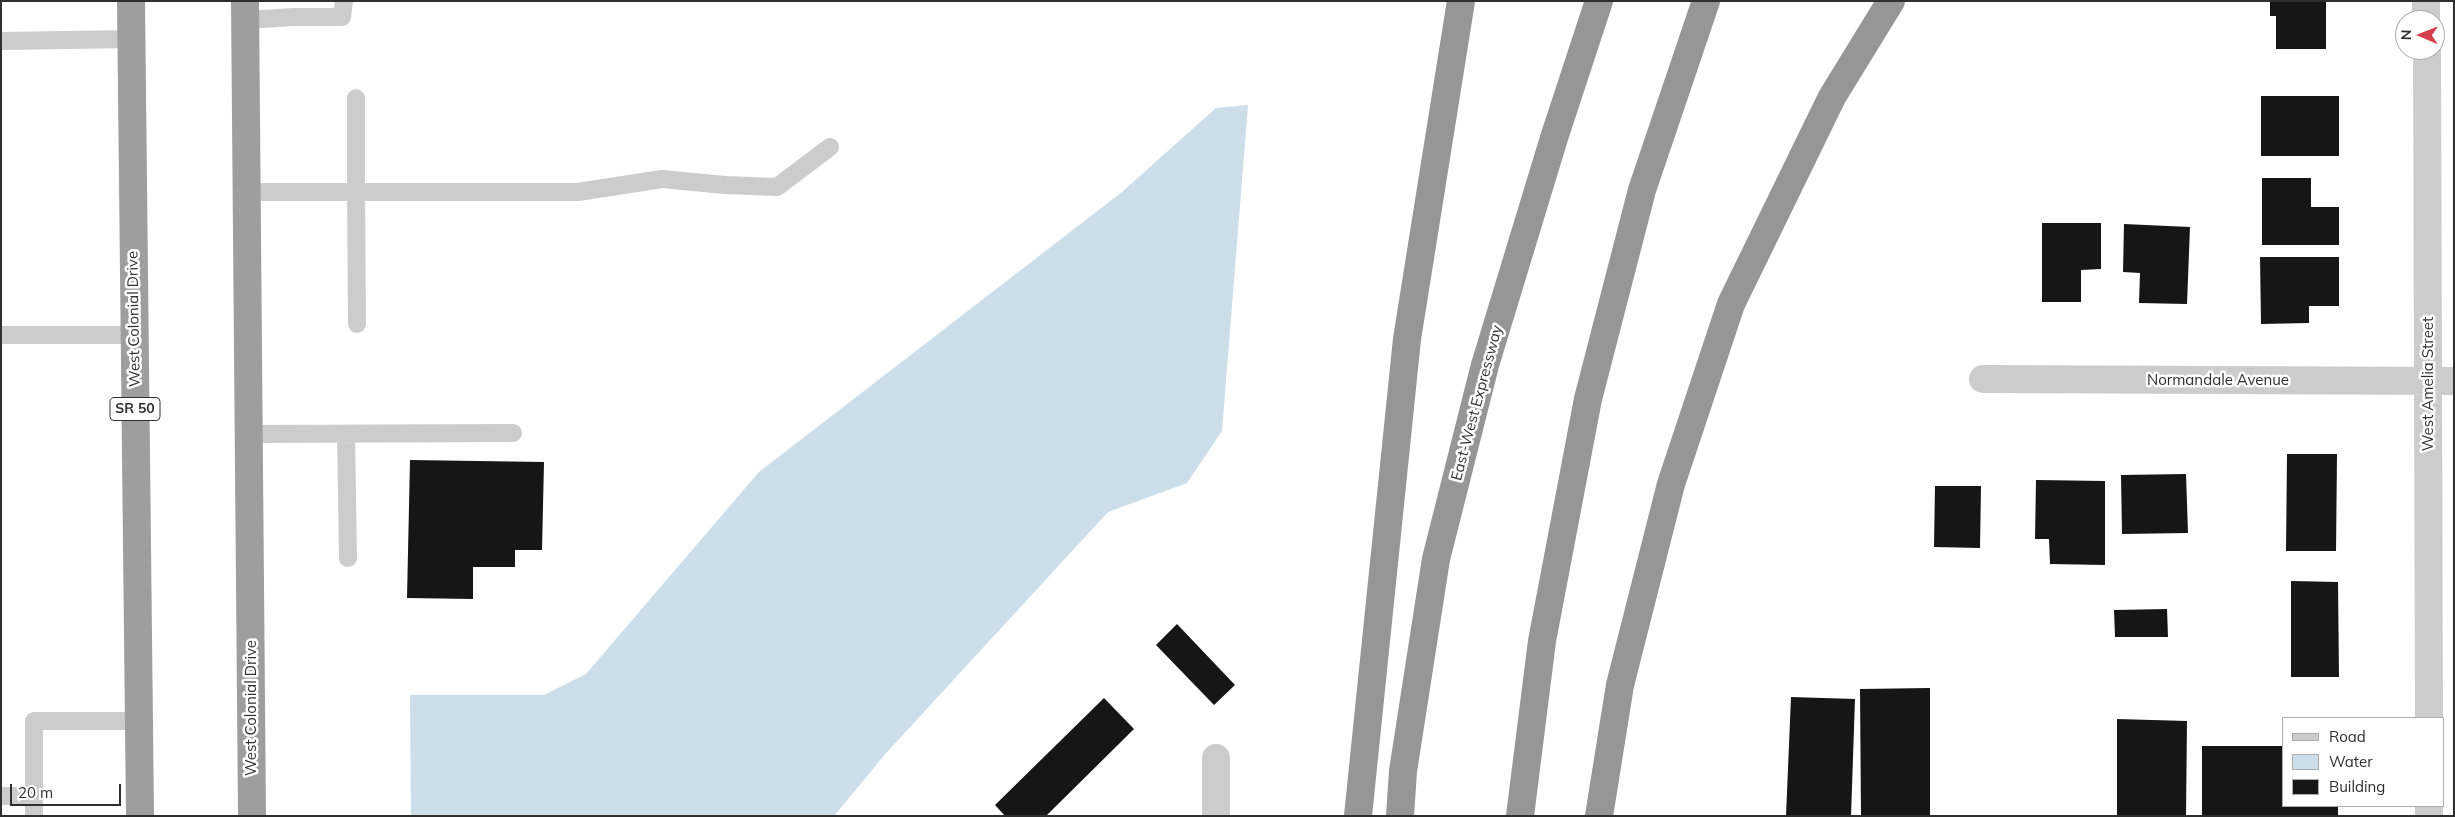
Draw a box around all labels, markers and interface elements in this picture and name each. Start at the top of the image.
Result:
north arrow [2395,10,2445,60]
text: N [2397,29,2415,40]
street label: West Colonial Drive [124,251,144,387]
street label: West Amelia Street [2419,317,2437,451]
street label: East-West Expressway [1448,323,1506,483]
street label: Normandale Avenue [2147,371,2289,389]
road number: SR 50 [110,398,160,420]
street label: West Colonial Drive [242,640,260,776]
legend [2282,717,2445,807]
text: Road [2329,727,2366,746]
text: Water [2329,752,2373,771]
scale bar [12,774,124,806]
text: Building [2329,777,2385,796]
text: 20 m [18,783,53,802]

